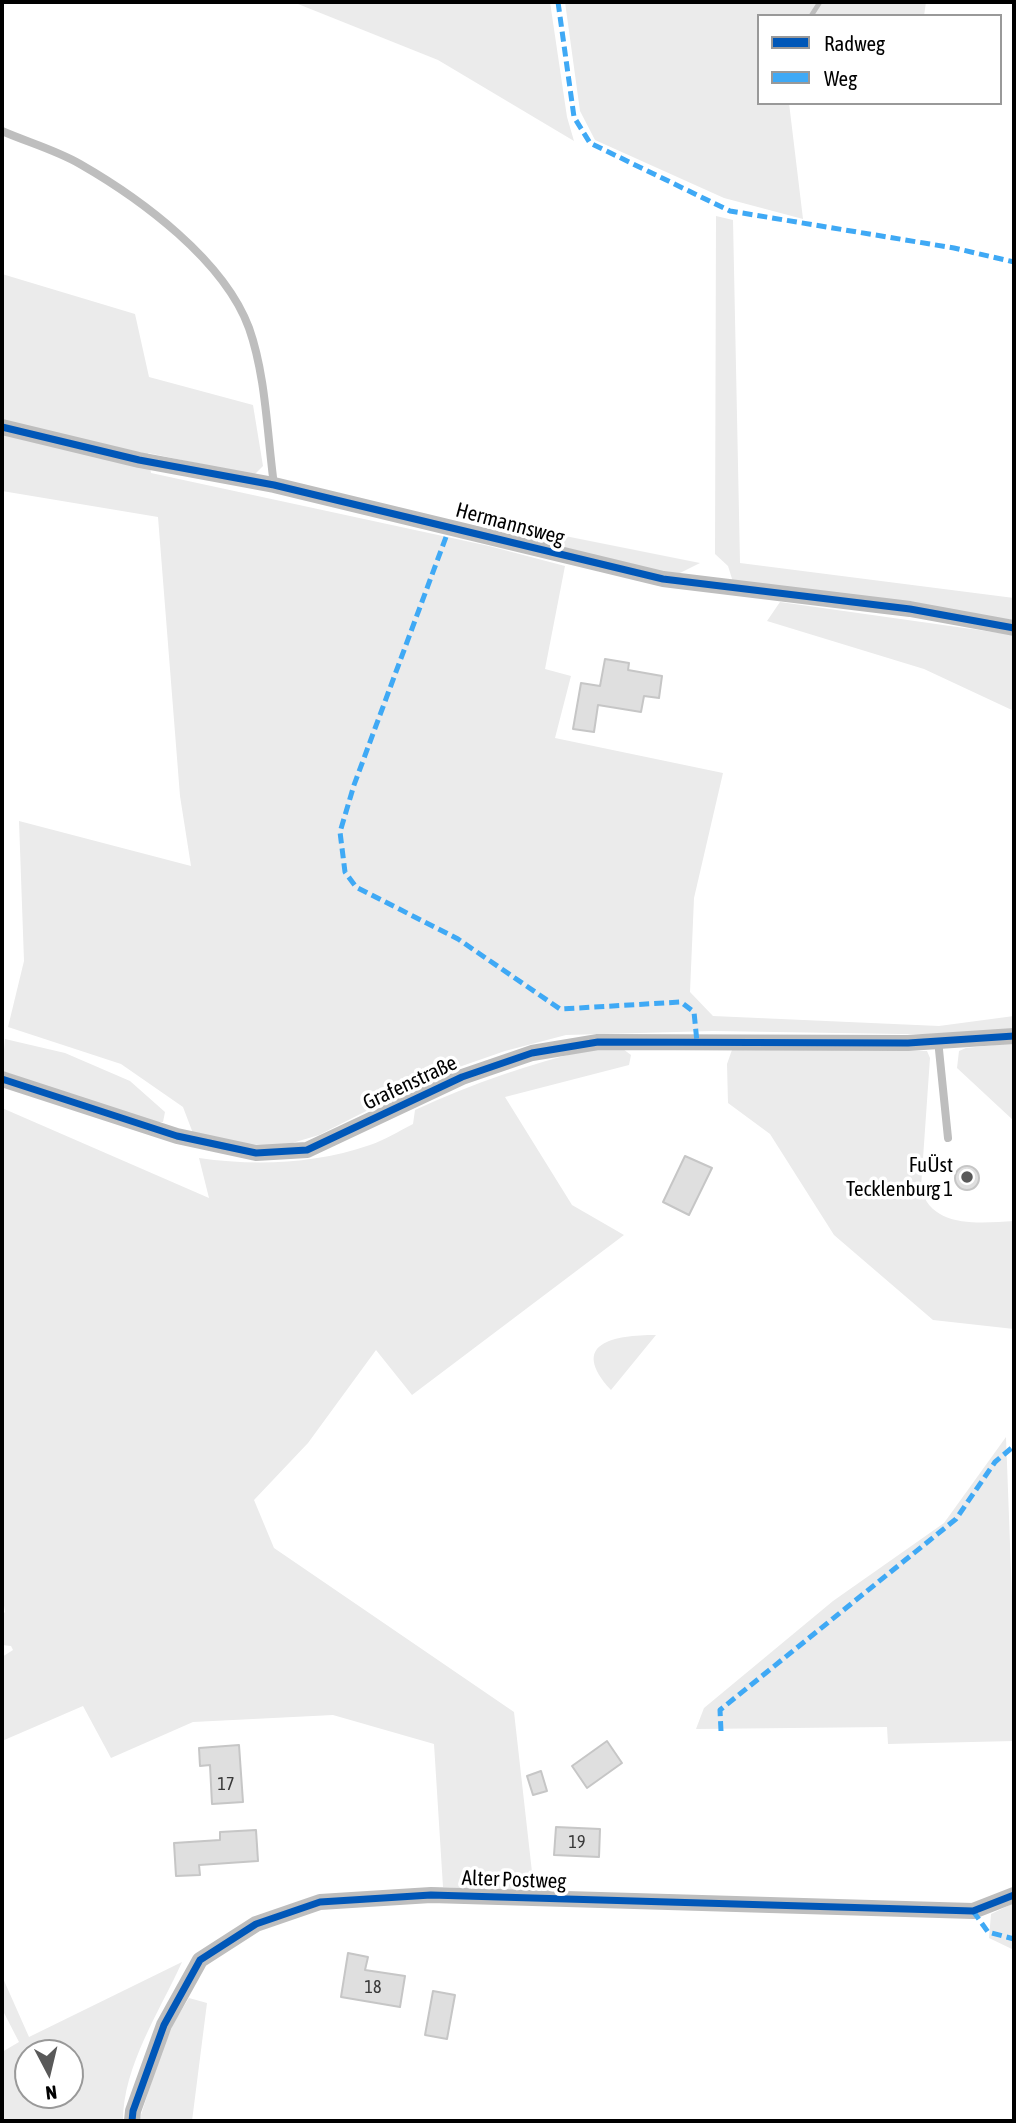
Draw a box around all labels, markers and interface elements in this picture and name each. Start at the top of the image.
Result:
legend [757,14,1002,105]
text: Radweg [824,31,885,55]
text: Weg [824,66,857,90]
street label: Hermannsweg [453,497,567,551]
street label: Grafenstraße [359,1050,461,1116]
place label: FuÜst Tecklenburg 1 [846,1152,953,1202]
marker: FuÜst Tecklenburg 1 [959,1169,975,1185]
house number: 17 [218,1773,234,1795]
house number: 19 [569,1831,585,1853]
street label: Alter Postweg [461,1866,567,1894]
house number: 18 [365,1976,381,1998]
north arrow [14,2039,84,2109]
text: N [44,2081,58,2104]

